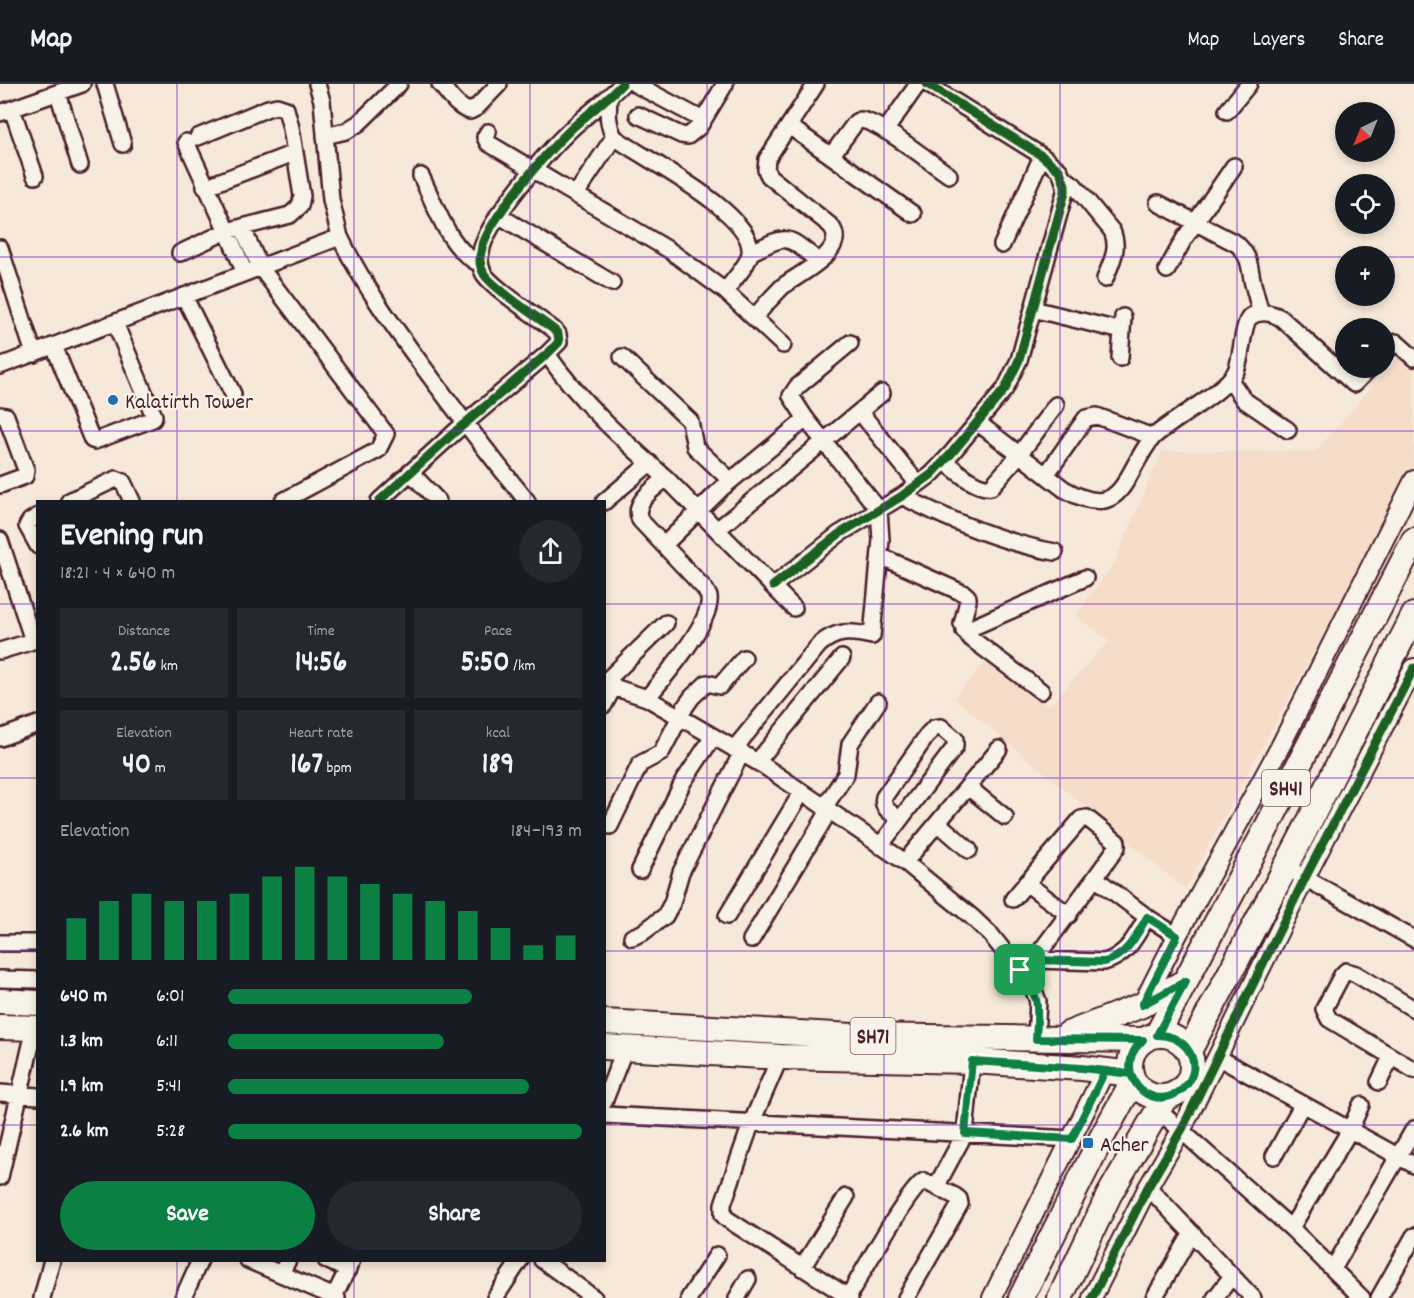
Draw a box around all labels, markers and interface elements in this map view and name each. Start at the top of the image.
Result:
text: Map [30,21,72,61]
text: Map [1188,26,1219,56]
text: Layers [1252,26,1305,56]
text: Share [1338,26,1384,56]
north arrow [1335,102,1395,162]
map controls [1335,102,1395,378]
button: locate [1335,174,1395,234]
button: + [1335,246,1395,306]
button: − [1335,318,1395,378]
place label: Kalatirth Tower [125,388,254,419]
marker: Kalatirth Tower [106,393,120,407]
text: Evening run [60,514,204,561]
button: share [519,520,582,583]
text: 18:21 · 4 × 640 m [60,560,175,588]
text: Distance [118,620,170,643]
text: Time [307,620,335,643]
text: Pace [484,620,512,643]
text: 2.56 [110,643,157,686]
text: 14:56 [295,643,347,686]
text: 5:50 [461,643,510,686]
text: km [157,655,178,678]
text: /km [510,655,535,678]
text: Elevation [116,722,172,745]
text: Heart rate [289,722,353,745]
text: kcal [486,722,510,745]
text: 40 [122,745,151,788]
text: 167 [290,745,323,788]
text: 189 [482,745,514,788]
text: m [151,757,166,780]
text: bpm [323,757,352,780]
road number: SH41 [1262,770,1310,806]
text: Elevation [60,818,130,846]
text: 184–193 m [511,818,582,846]
pin [994,944,1045,995]
icon: arrive [1003,953,1036,986]
text: 640 m [60,983,107,1011]
text: 6:01 [156,983,184,1011]
road number: SH71 [850,1018,896,1054]
text: 1.3 km [60,1028,103,1056]
text: 6:11 [156,1028,178,1056]
text: 1.9 km [60,1073,103,1101]
text: 5:41 [156,1073,181,1101]
text: 2.6 km [60,1118,108,1146]
text: 5:28 [156,1118,185,1146]
place label: Acher [1100,1131,1150,1162]
marker: Acher [1081,1136,1095,1150]
button: Save [60,1181,315,1250]
button: Share [327,1181,582,1250]

